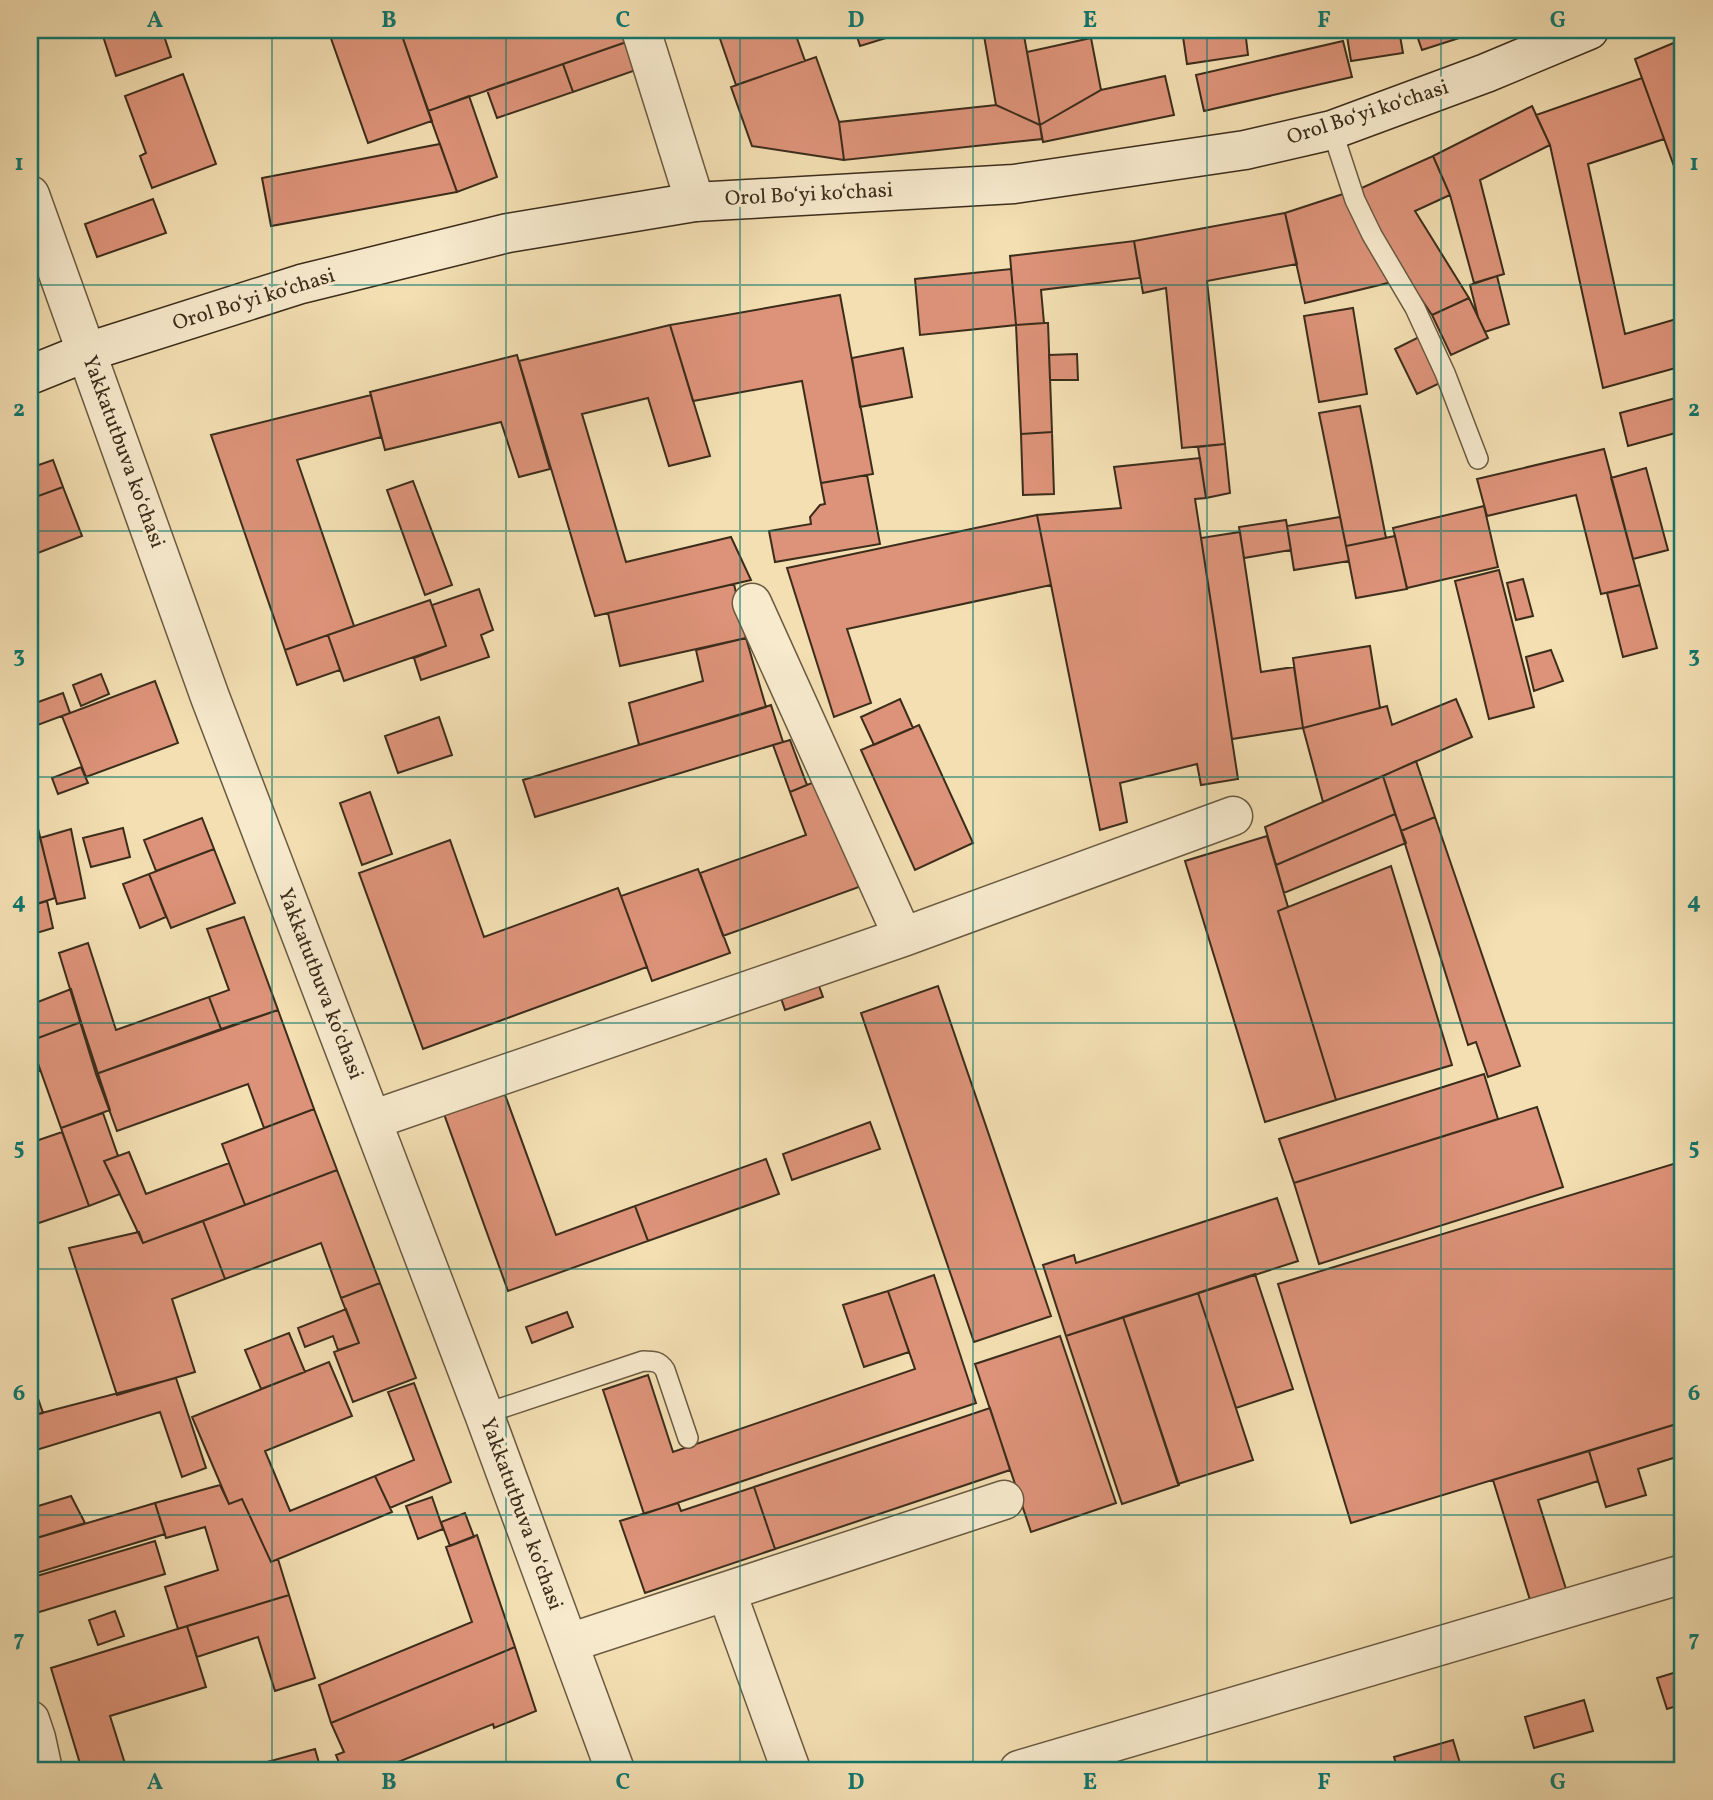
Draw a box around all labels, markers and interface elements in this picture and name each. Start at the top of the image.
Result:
text: A [147,5,163,37]
text: B [381,5,397,37]
text: C [616,5,630,37]
text: D [848,5,865,37]
text: E [1083,5,1097,37]
text: F [1317,5,1331,37]
text: G [1550,5,1566,37]
street label: Orol Boʻyi koʻchasi [1283,73,1453,153]
text: 1 [14,148,24,180]
text: 1 [1689,148,1699,180]
street label: Orol Boʻyi koʻchasi [724,176,894,214]
street label: Orol Boʻyi koʻchasi [169,262,339,338]
street label: Yakkatutbuva koʻchasi [75,352,171,552]
text: 2 [13,394,25,426]
text: 2 [1688,394,1700,426]
text: 3 [13,640,25,672]
text: 3 [1688,640,1700,672]
street label: Yakkatutbuva koʻchasi [270,884,370,1084]
text: 4 [12,886,26,918]
text: 4 [1687,886,1701,918]
text: 5 [13,1132,25,1164]
text: 5 [1688,1132,1700,1164]
text: 6 [13,1378,25,1410]
text: 6 [1688,1378,1700,1410]
street label: Yakkatutbuva koʻchasi [473,1414,569,1614]
text: 7 [14,1624,25,1656]
text: 7 [1689,1624,1700,1656]
text: A [147,1767,163,1799]
text: B [381,1767,397,1799]
text: C [616,1767,630,1799]
text: D [848,1767,865,1799]
text: E [1083,1767,1097,1799]
text: F [1317,1767,1331,1799]
text: G [1550,1767,1566,1799]

